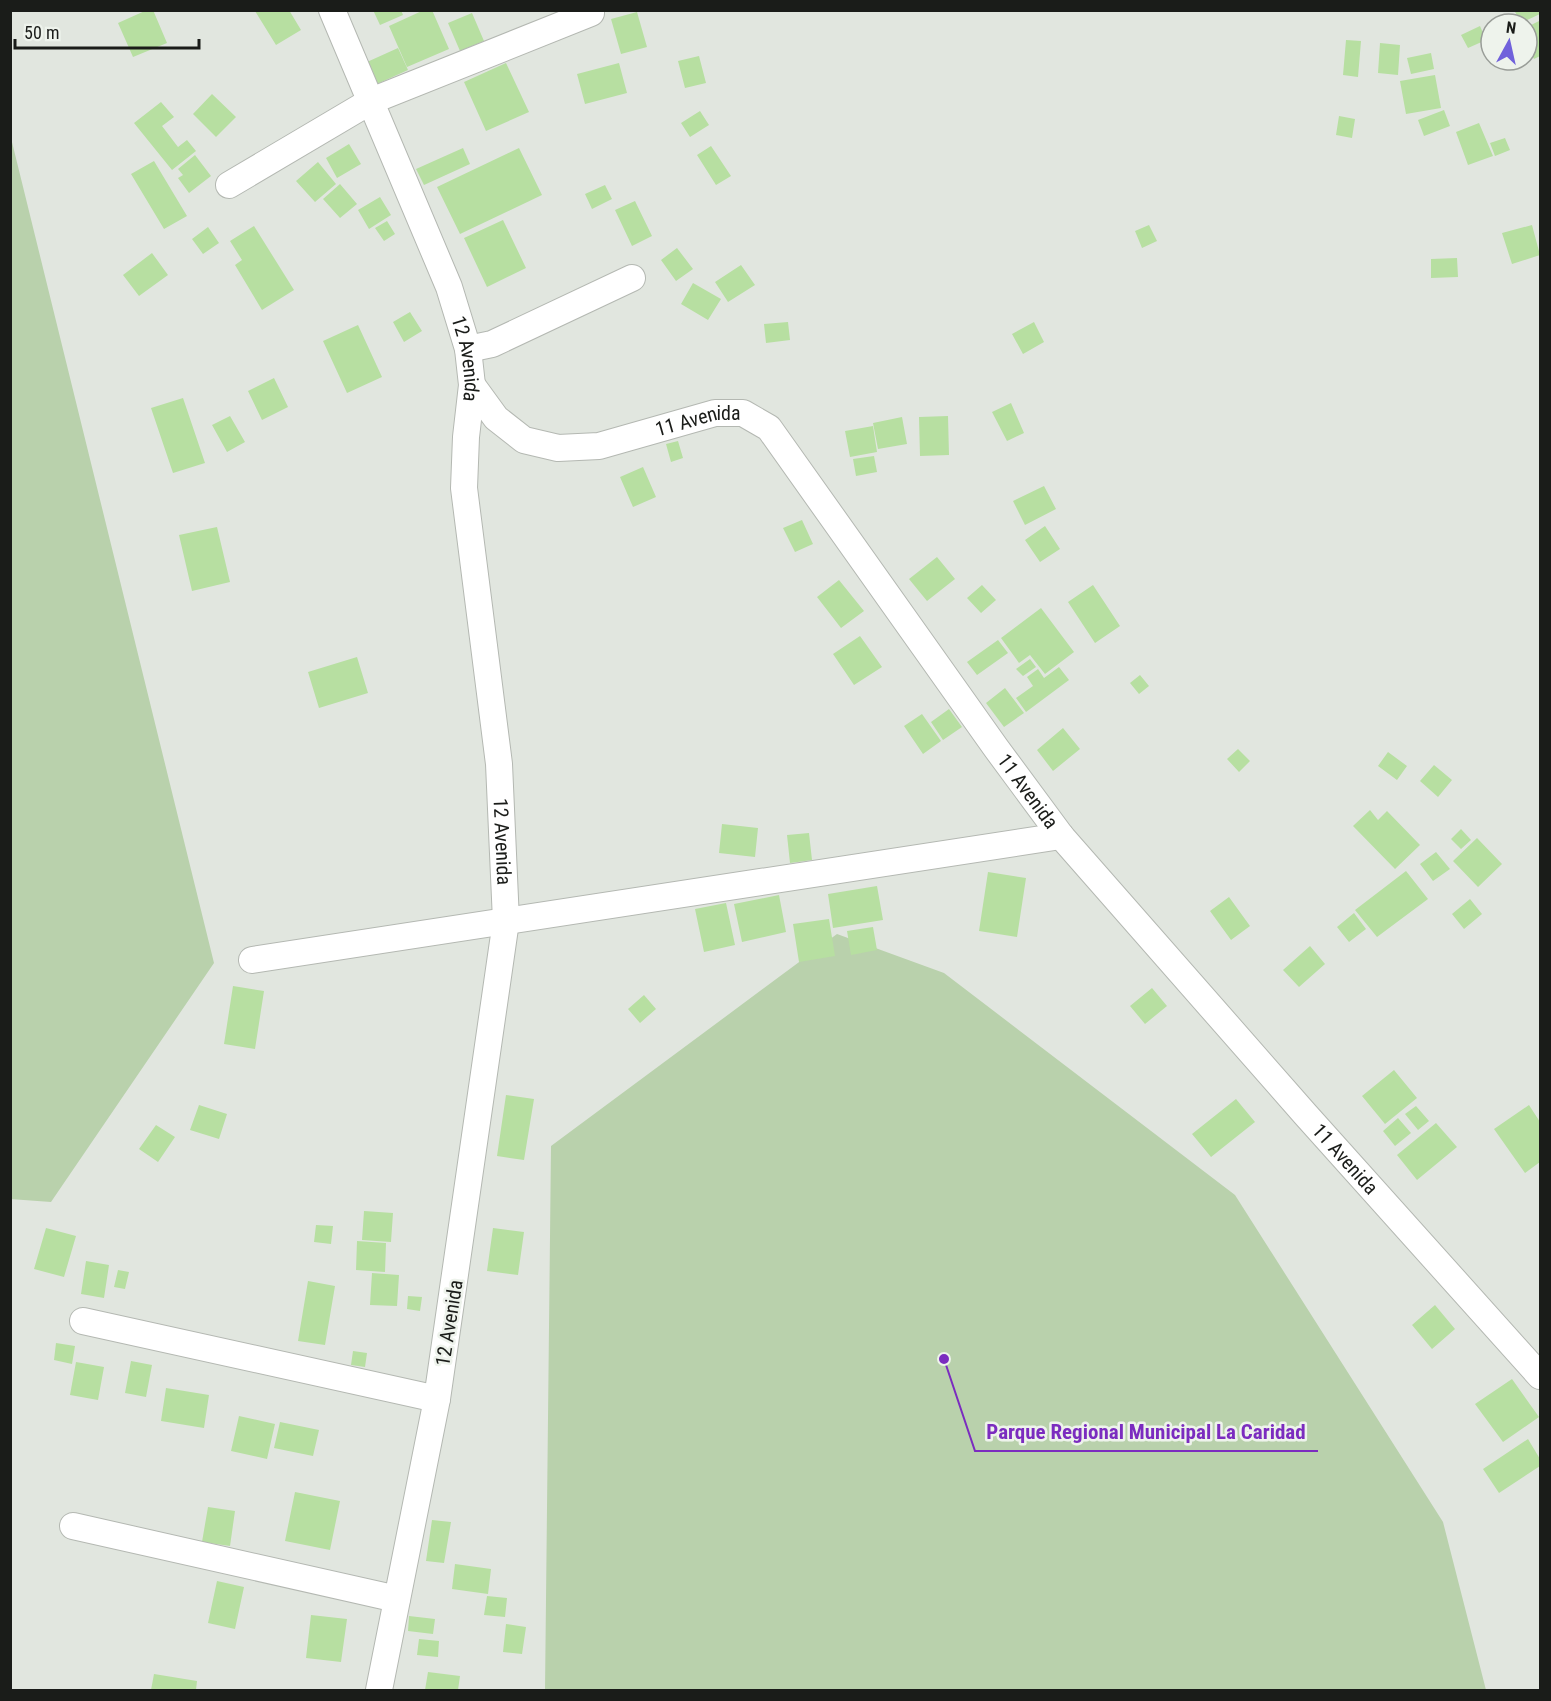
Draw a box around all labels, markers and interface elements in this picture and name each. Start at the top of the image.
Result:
scale bar [15,12,200,50]
north arrow [1479,12,1539,72]
text: N [1505,18,1517,38]
text: 50 m [24,22,59,43]
street label: 12 Avenida [447,313,484,403]
street label: 11 Avenida [653,401,741,441]
street label: 11 Avenida [992,749,1063,833]
street label: 12 Avenida [489,798,516,886]
street label: 11 Avenida [1307,1119,1383,1199]
street label: 12 Avenida [430,1278,468,1368]
callout: Parque Regional Municipal La Caridad [975,1412,1318,1451]
text: Parque Regional Municipal La Caridad [986,1420,1306,1444]

